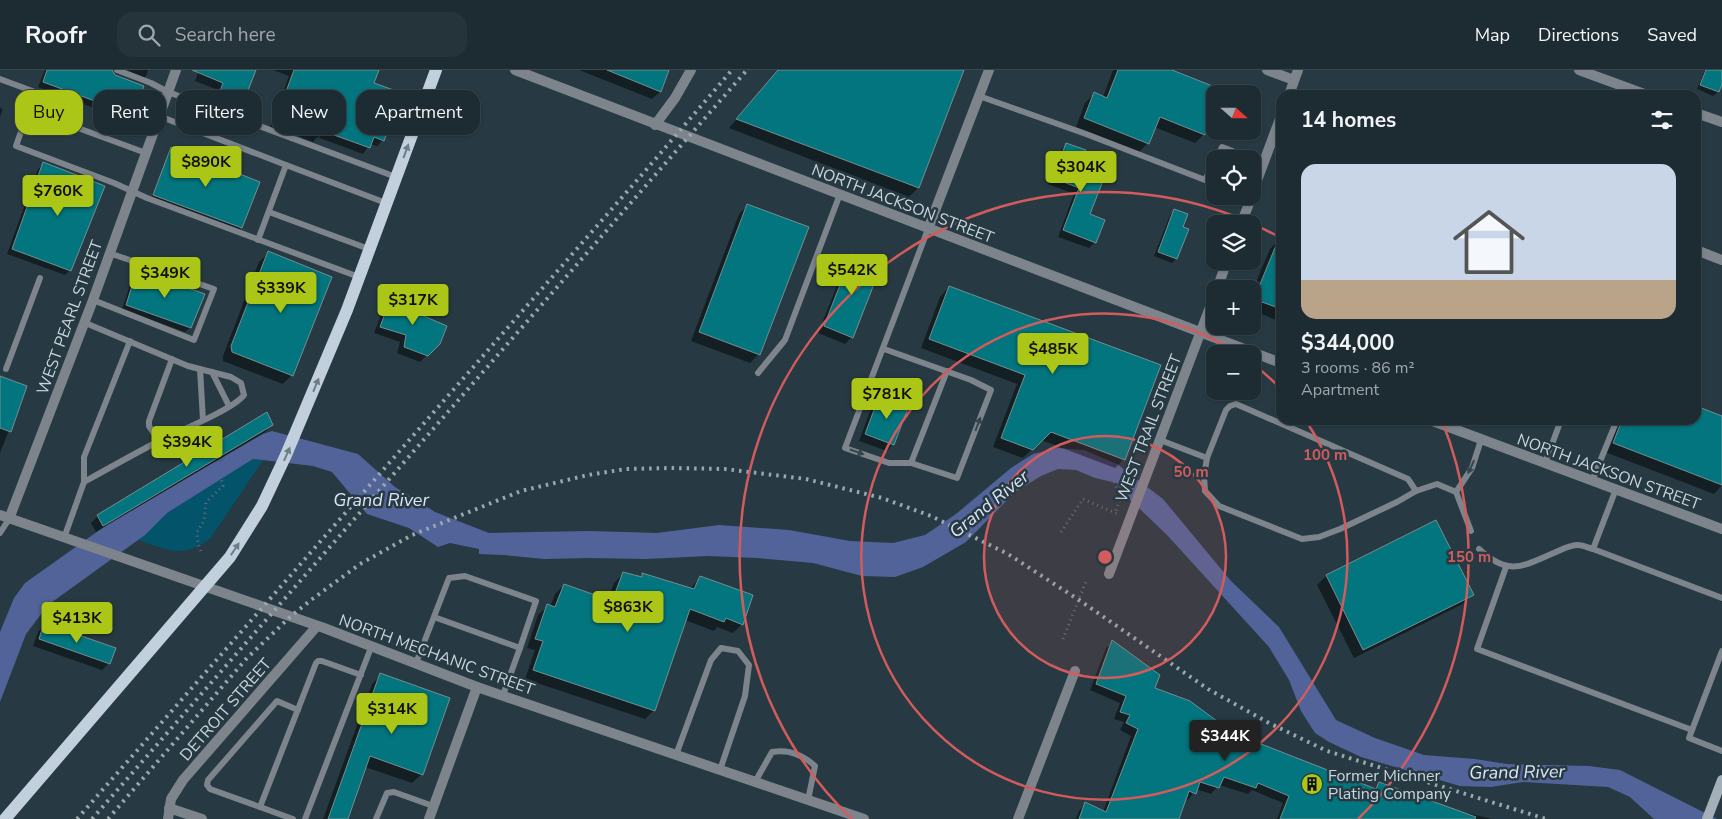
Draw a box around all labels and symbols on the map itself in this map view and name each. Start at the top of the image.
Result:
north arrow [1206,85,1261,140]
one-way arrow [402,143,410,158]
pin: $890K [171,146,241,188]
pin: $304K [1046,150,1116,193]
street label: NORTH JACKSON STREET [808,159,997,249]
pin: $760K [23,174,93,217]
street label: WEST PEARL STREET [32,237,108,397]
pin: $542K [817,254,887,296]
pin: $349K [130,256,200,299]
pin: $339K [246,272,316,314]
pin: $317K [378,284,448,326]
pin: $485K [1018,332,1088,375]
street label: WEST TRAIL STREET [1111,351,1187,506]
one-way arrow [313,378,321,392]
pin: $781K [852,378,922,420]
one-way arrow [974,416,982,431]
pin: $394K [152,426,222,468]
street label: NORTH JACKSON STREET [1514,429,1704,515]
text: 100 m [1303,445,1347,465]
one-way arrow [283,447,291,461]
one-way arrow [850,448,865,456]
one-way arrow [1467,460,1475,474]
text: 50 m [1173,462,1209,482]
water label: Grand River [944,464,1034,543]
water label: Grand River [333,488,429,512]
one-way arrow [231,542,240,555]
text: 150 m [1447,547,1491,567]
centre of rings [1096,548,1114,566]
pin: $863K [593,590,663,633]
pin: $413K [42,602,112,644]
street label: NORTH MECHANIC STREET [336,609,538,701]
street label: DETROIT STREET [175,653,277,766]
pin: $314K [357,692,427,735]
pin: $344K [1190,720,1260,762]
water label: Grand River [1469,759,1566,785]
place label: Former Michner Plating Company [1328,765,1452,805]
building icon: Former Michner Plating Company [1300,772,1324,796]

